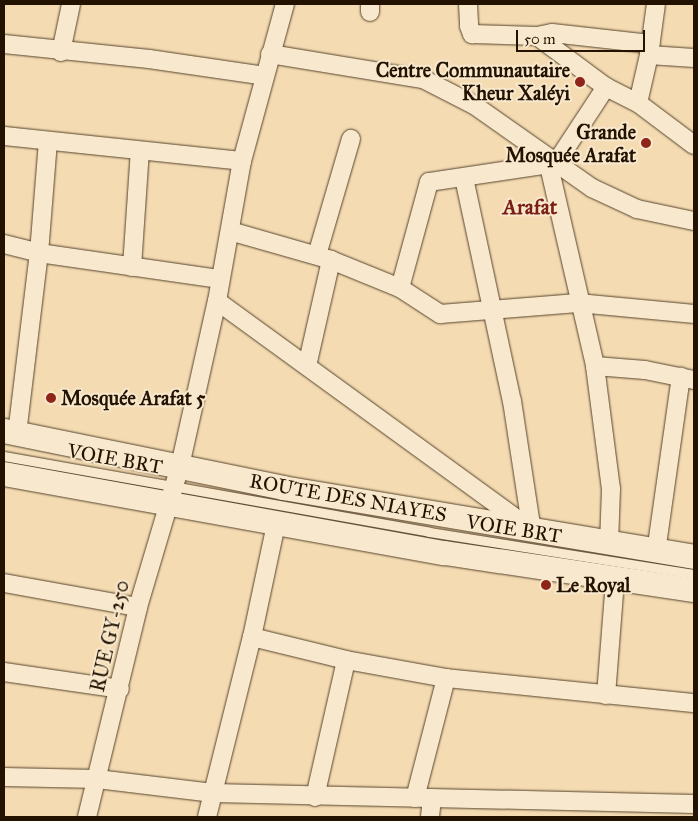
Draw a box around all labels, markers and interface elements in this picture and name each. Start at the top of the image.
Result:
scale bar [518,20,647,52]
text: 50 m [524,30,556,48]
place label: Centre Communautaire Kheur Xaléyi [376,58,570,105]
marker: Centre Communautaire Kheur Xaléyi [574,76,586,88]
place label: Grande Mosquée Arafat [505,120,636,167]
marker: Grande Mosquée Arafat [640,137,652,149]
district label: Arafat [503,194,557,220]
place label: Mosquée Arafat 5 [61,386,205,410]
marker: Mosquée Arafat 5 [45,392,57,404]
street label: VOIE BRT [65,439,165,479]
street label: ROUTE DES NIAYES [248,469,448,527]
street label: VOIE BRT [465,510,563,548]
place label: Le Royal [556,573,631,597]
street label: RUE GY-250 [85,578,135,694]
marker: Le Royal [540,579,552,591]

